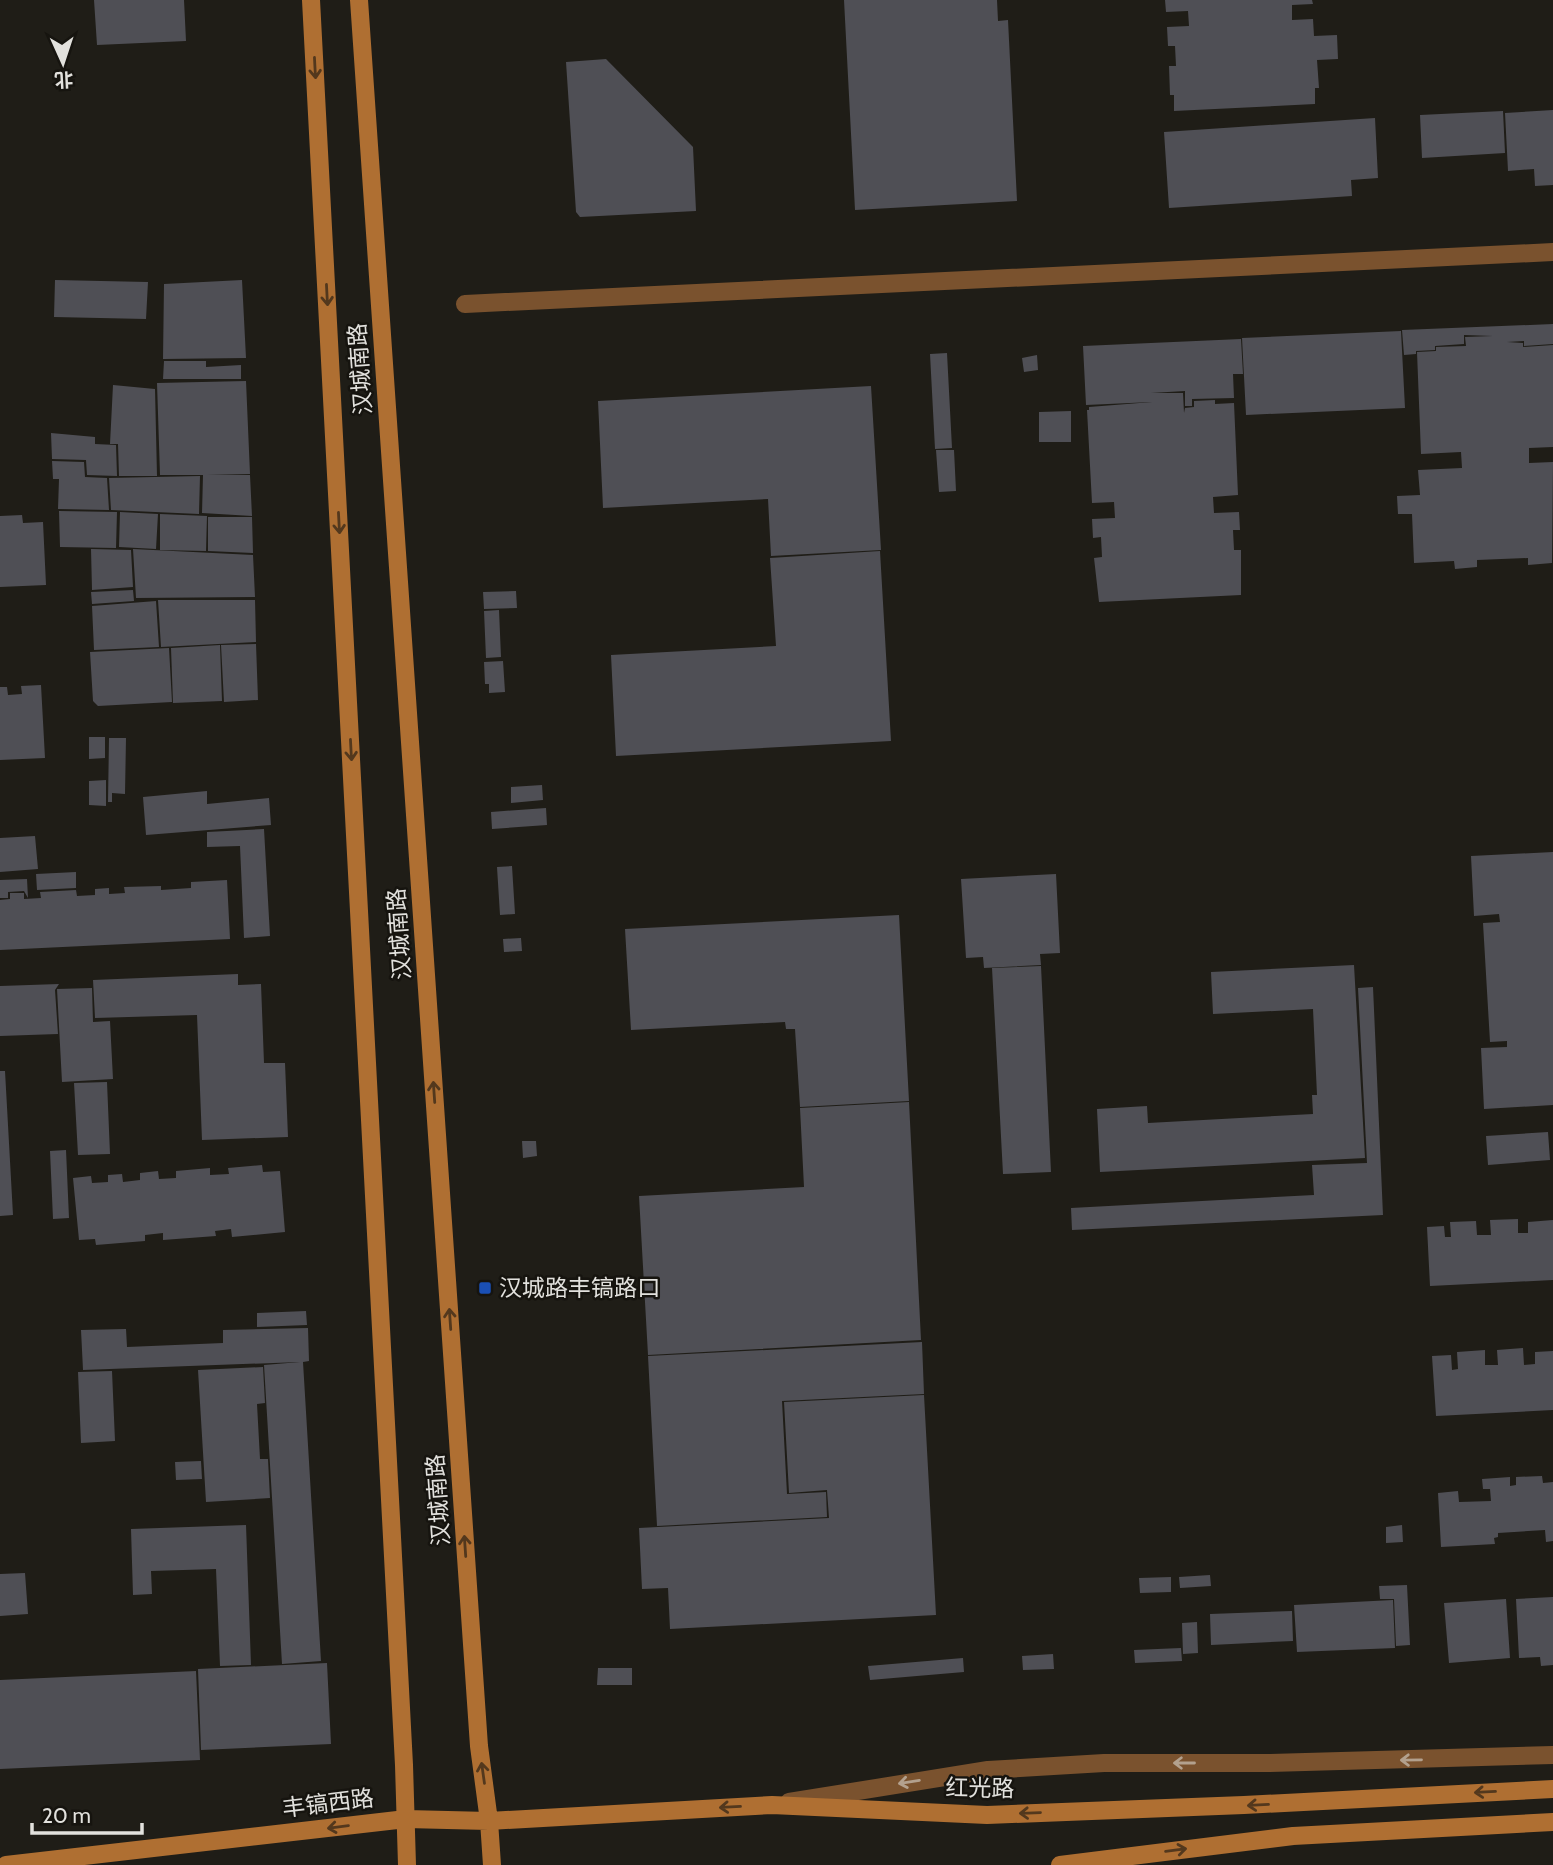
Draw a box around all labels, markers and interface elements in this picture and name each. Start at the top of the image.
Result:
north arrow [28,28,98,98]
one-way arrow [309,56,322,79]
text: 北 [54,67,74,91]
one-way arrow [321,284,334,306]
street label: 汉城南路 [343,322,377,416]
one-way arrow [333,511,346,533]
one-way arrow [345,738,358,760]
street label: 汉城南路 [382,887,416,981]
one-way arrow [428,1081,441,1104]
place label: 汉城路丰镐路口 [499,1274,660,1302]
marker: 汉城路丰镐路口 [477,1280,493,1296]
one-way arrow [443,1308,456,1331]
street label: 汉城南路 [421,1453,455,1547]
one-way arrow [459,1535,472,1558]
one-way arrow [1400,1753,1423,1766]
one-way arrow [1173,1756,1196,1770]
one-way arrow [476,1762,489,1785]
street label: 红光路 [945,1773,1015,1803]
one-way arrow [898,1776,920,1789]
street label: 丰镐西路 [281,1783,375,1823]
one-way arrow [1474,1786,1497,1799]
scale bar [32,1792,142,1836]
one-way arrow [1246,1798,1269,1811]
one-way arrow [719,1801,741,1814]
text: 20 m [42,1803,91,1828]
one-way arrow [1019,1806,1042,1820]
one-way arrow [327,1820,350,1833]
one-way arrow [1165,1844,1187,1857]

